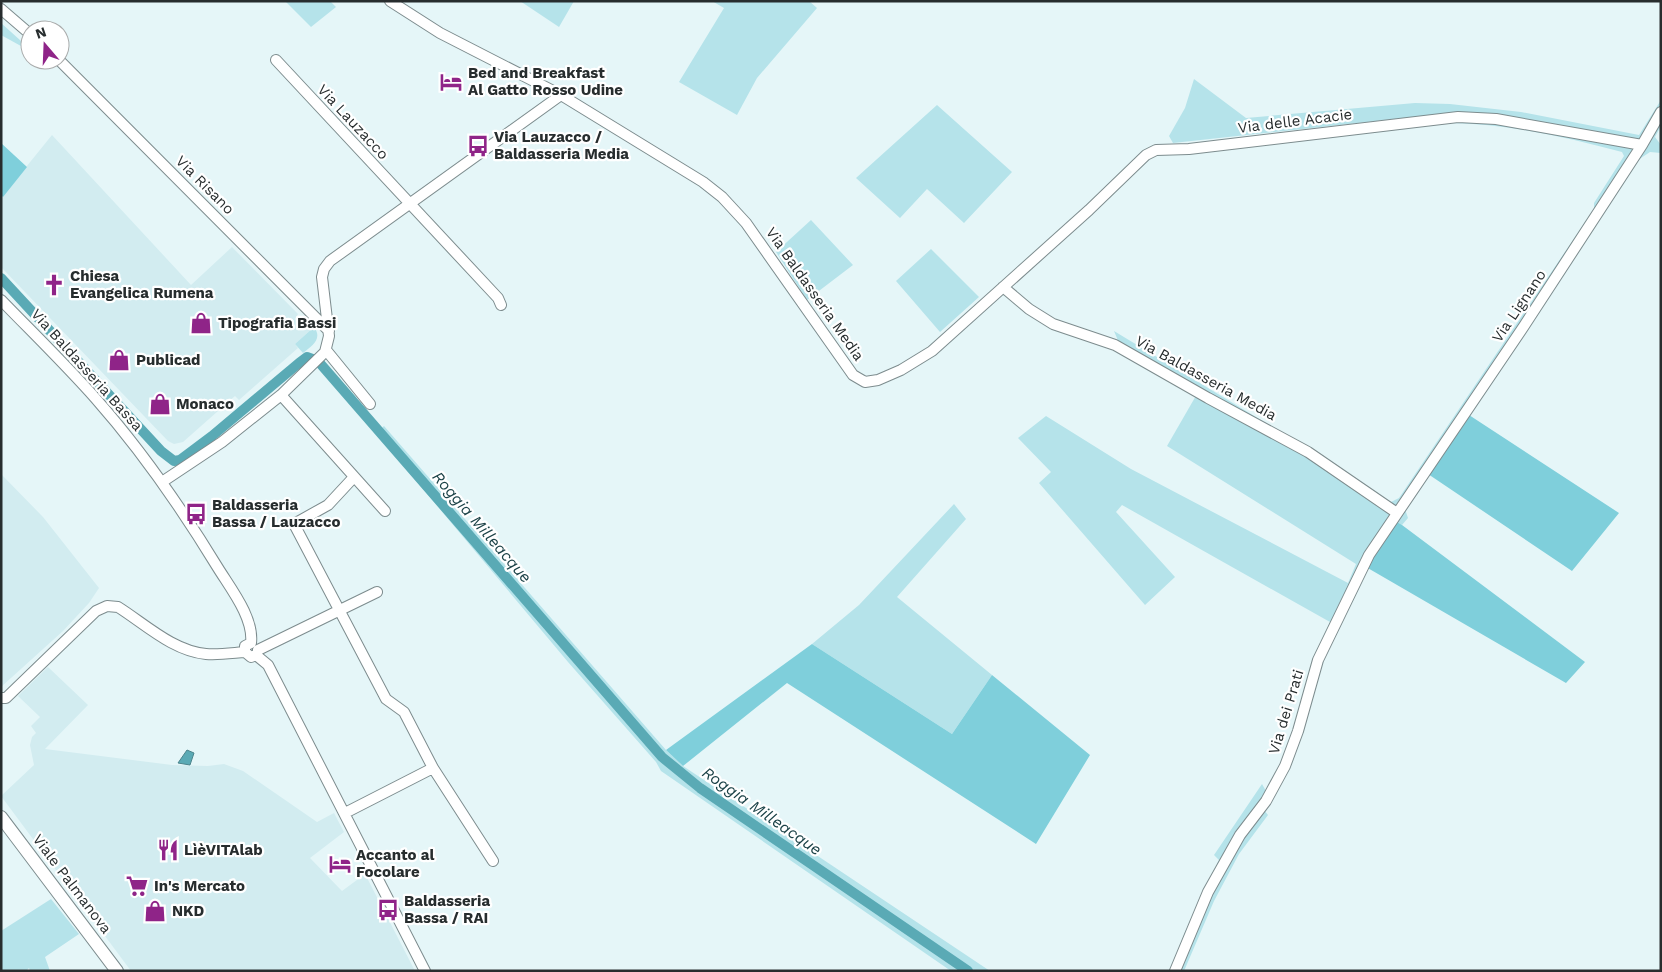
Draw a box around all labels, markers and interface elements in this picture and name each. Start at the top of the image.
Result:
north arrow [20,20,70,70]
text: N [33,23,48,42]
place label: Bed and Breakfast Al Gatto Rosso Udine [468,64,623,99]
hotel icon: Bed and Breakfast Al Gatto Rosso Udine [438,69,464,95]
street label: Via Lauzacco [314,81,392,163]
street label: Via delle Acacie [1237,105,1353,137]
place label: Via Lauzacco / Baldasseria Media [494,128,629,163]
bus stop icon: Via Lauzacco / Baldasseria Media [465,133,491,159]
street label: Via Risano [172,152,238,218]
street label: Via Baldasseria Media [762,224,868,365]
street label: Via Lignano [1488,266,1550,346]
place label: Chiesa Evangelica Rumena [70,267,214,302]
church icon: Chiesa Evangelica Rumena [41,272,67,298]
street label: Via Baldasseria Bassa [27,305,147,435]
shop icon: Tipografia Bassi [188,310,214,336]
place label: Tipografia Bassi [218,314,336,332]
street label: Via Baldasseria Media [1132,332,1280,425]
shop icon: Publicad [106,347,132,373]
place label: Publicad [136,351,201,369]
shop icon: Monaco [147,391,173,417]
place label: Monaco [176,395,234,413]
water label: Roggia Milleacque [428,467,536,587]
place label: Baldasseria Bassa / Lauzacco [212,496,340,531]
bus stop icon: Baldasseria Bassa / Lauzacco [183,501,209,527]
street label: Via dei Prati [1265,667,1307,757]
water label: Roggia Milleacque [699,763,825,859]
street label: Viale Palmanova [29,831,116,938]
restaurant icon: LìèVITAlab [155,837,181,863]
place label: LìèVITAlab [184,841,263,859]
place label: Accanto al Focolare [356,846,434,881]
hotel icon: Accanto al Focolare [327,851,353,877]
supermarket icon: In's Mercato [124,873,150,899]
place label: In's Mercato [154,877,245,895]
place label: Baldasseria Bassa / RAI [404,892,490,927]
bus stop icon: Baldasseria Bassa / RAI [375,897,401,923]
shop icon: NKD [142,898,168,924]
place label: NKD [172,902,205,920]

